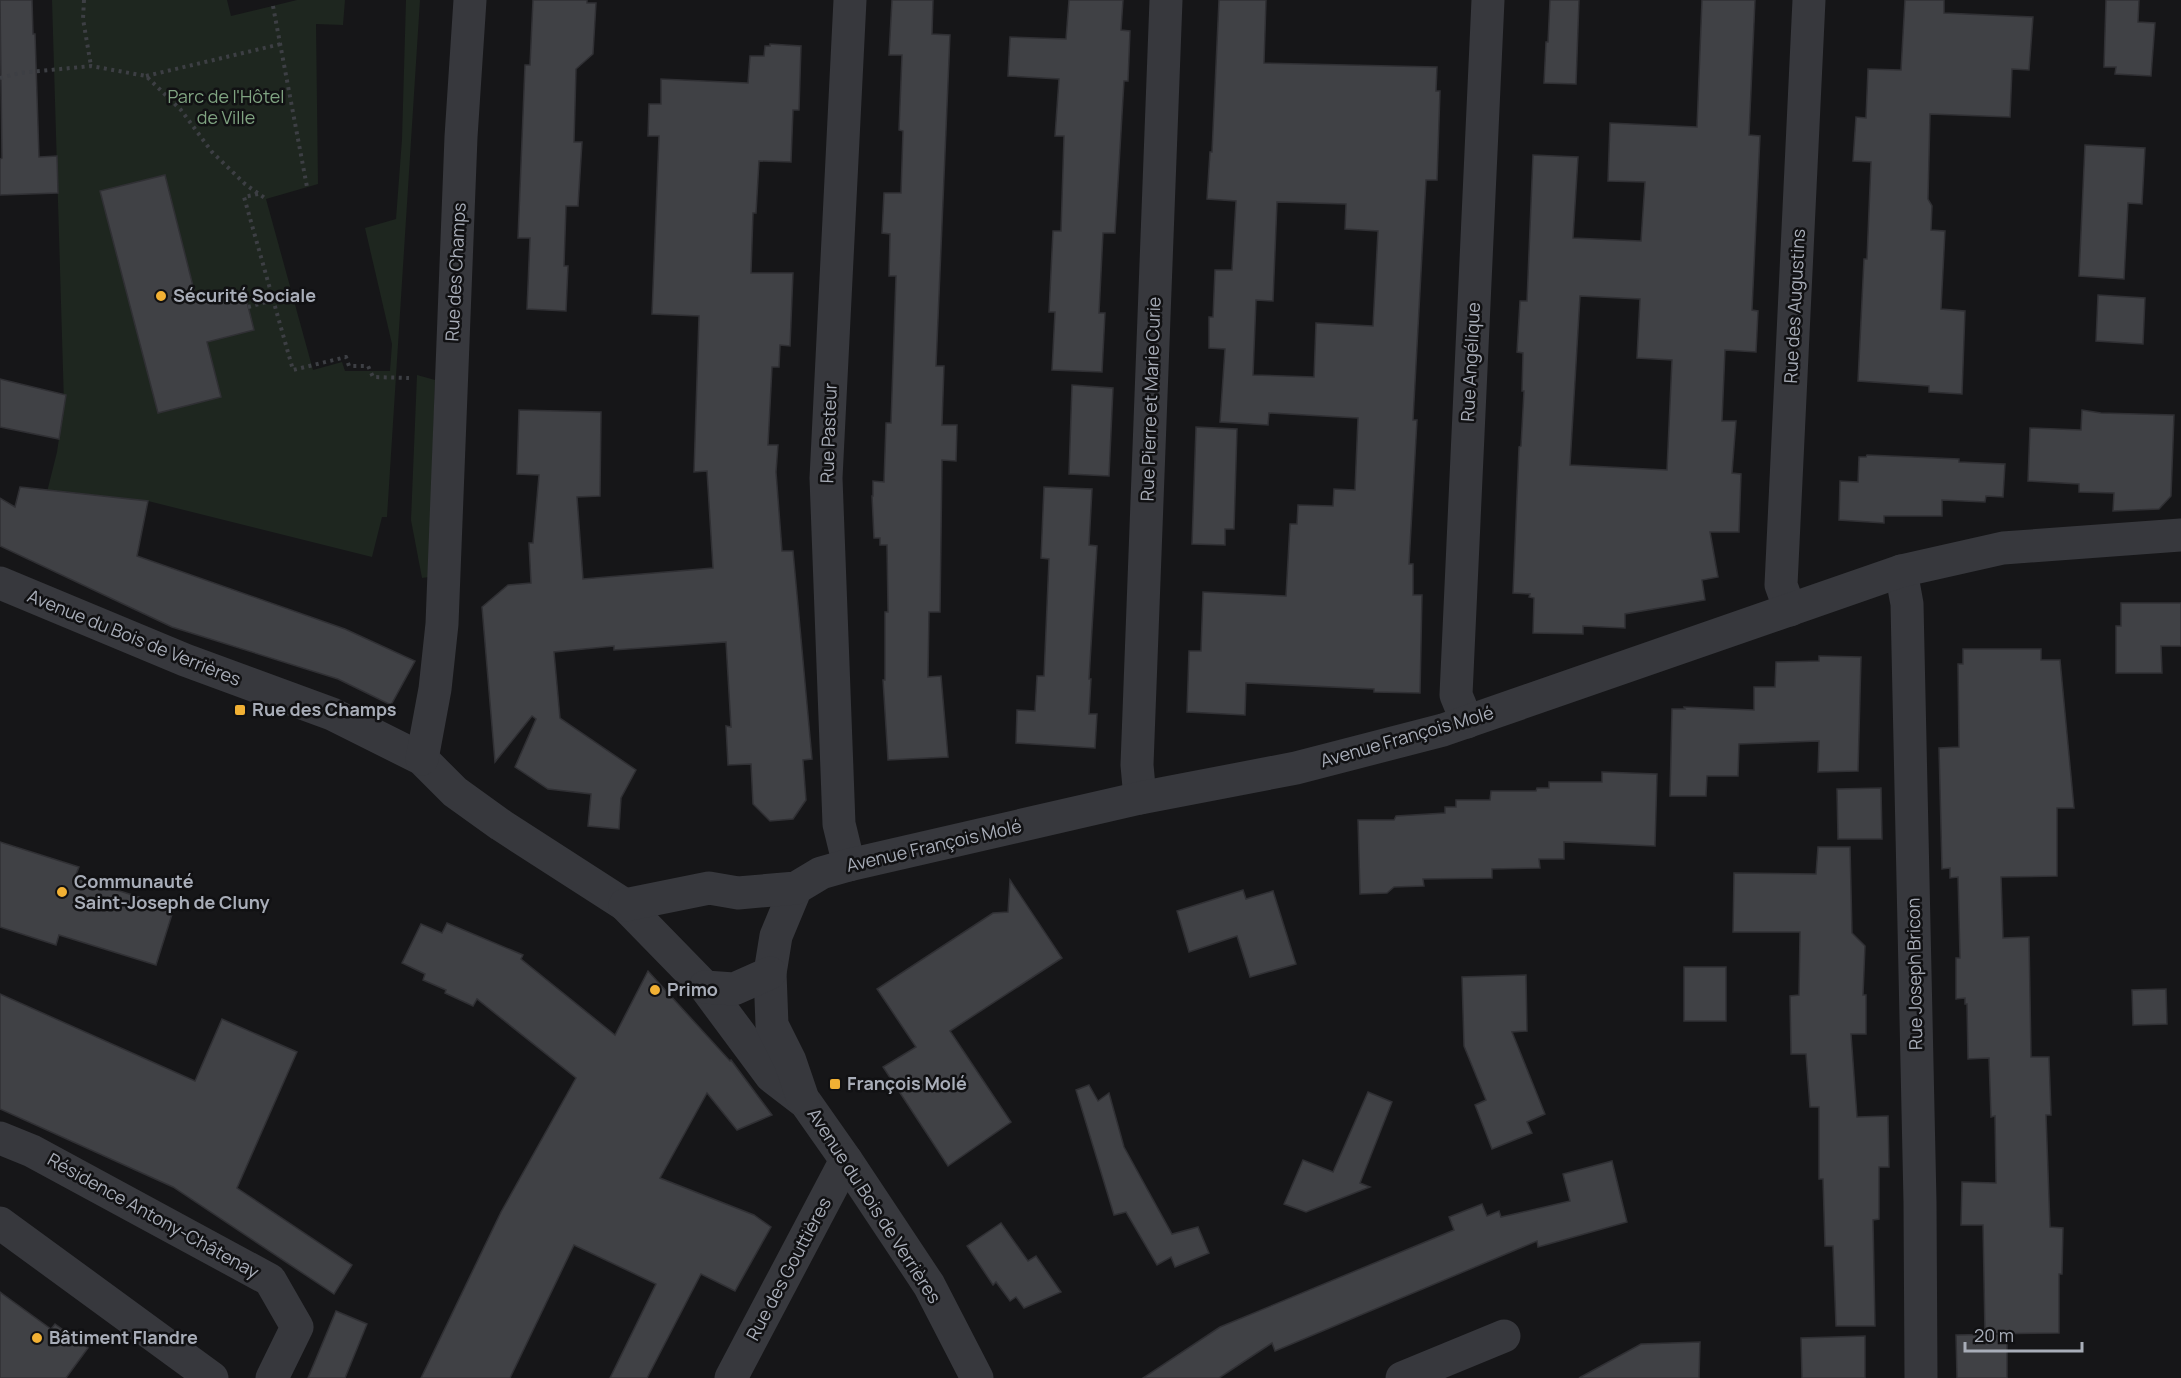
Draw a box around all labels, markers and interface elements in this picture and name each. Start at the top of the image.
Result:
park label: Parc de l'Hôtel de Ville [167,84,285,129]
street label: Rue des Champs [439,202,471,342]
street label: Rue des Augustins [1778,228,1810,384]
place label: Sécurité Sociale [173,283,316,307]
marker: Sécurité Sociale [154,289,168,303]
street label: Rue Pierre et Marie Curie [1134,296,1166,502]
street label: Rue Angélique [1455,302,1485,422]
street label: Rue Pasteur [814,382,842,484]
street label: Avenue du Bois de Verrières [24,583,245,691]
place label: Rue des Champs [252,697,397,721]
street label: Avenue François Molé [1317,700,1496,772]
marker: Rue des Champs [233,703,247,717]
street label: Avenue François Molé [844,813,1024,877]
place label: Communauté Saint-Joseph de Cluny [74,869,270,914]
marker: Communauté Saint-Joseph de Cluny [55,885,69,899]
street label: Rue Joseph Bricon [1901,898,1927,1050]
place label: Primo [667,977,718,1001]
marker: Primo [648,983,662,997]
place label: François Molé [847,1071,967,1095]
marker: François Molé [828,1077,842,1091]
street label: Avenue du Bois de Verrières [803,1103,947,1308]
street label: Résidence Antony-Châtenay [44,1147,264,1284]
street label: Rue des Gouttières [740,1193,836,1344]
scale bar [1965,1315,2082,1353]
text: 20 m [1974,1323,2014,1347]
place label: Bâtiment Flandre [49,1325,198,1349]
marker: Bâtiment Flandre [30,1331,44,1345]

